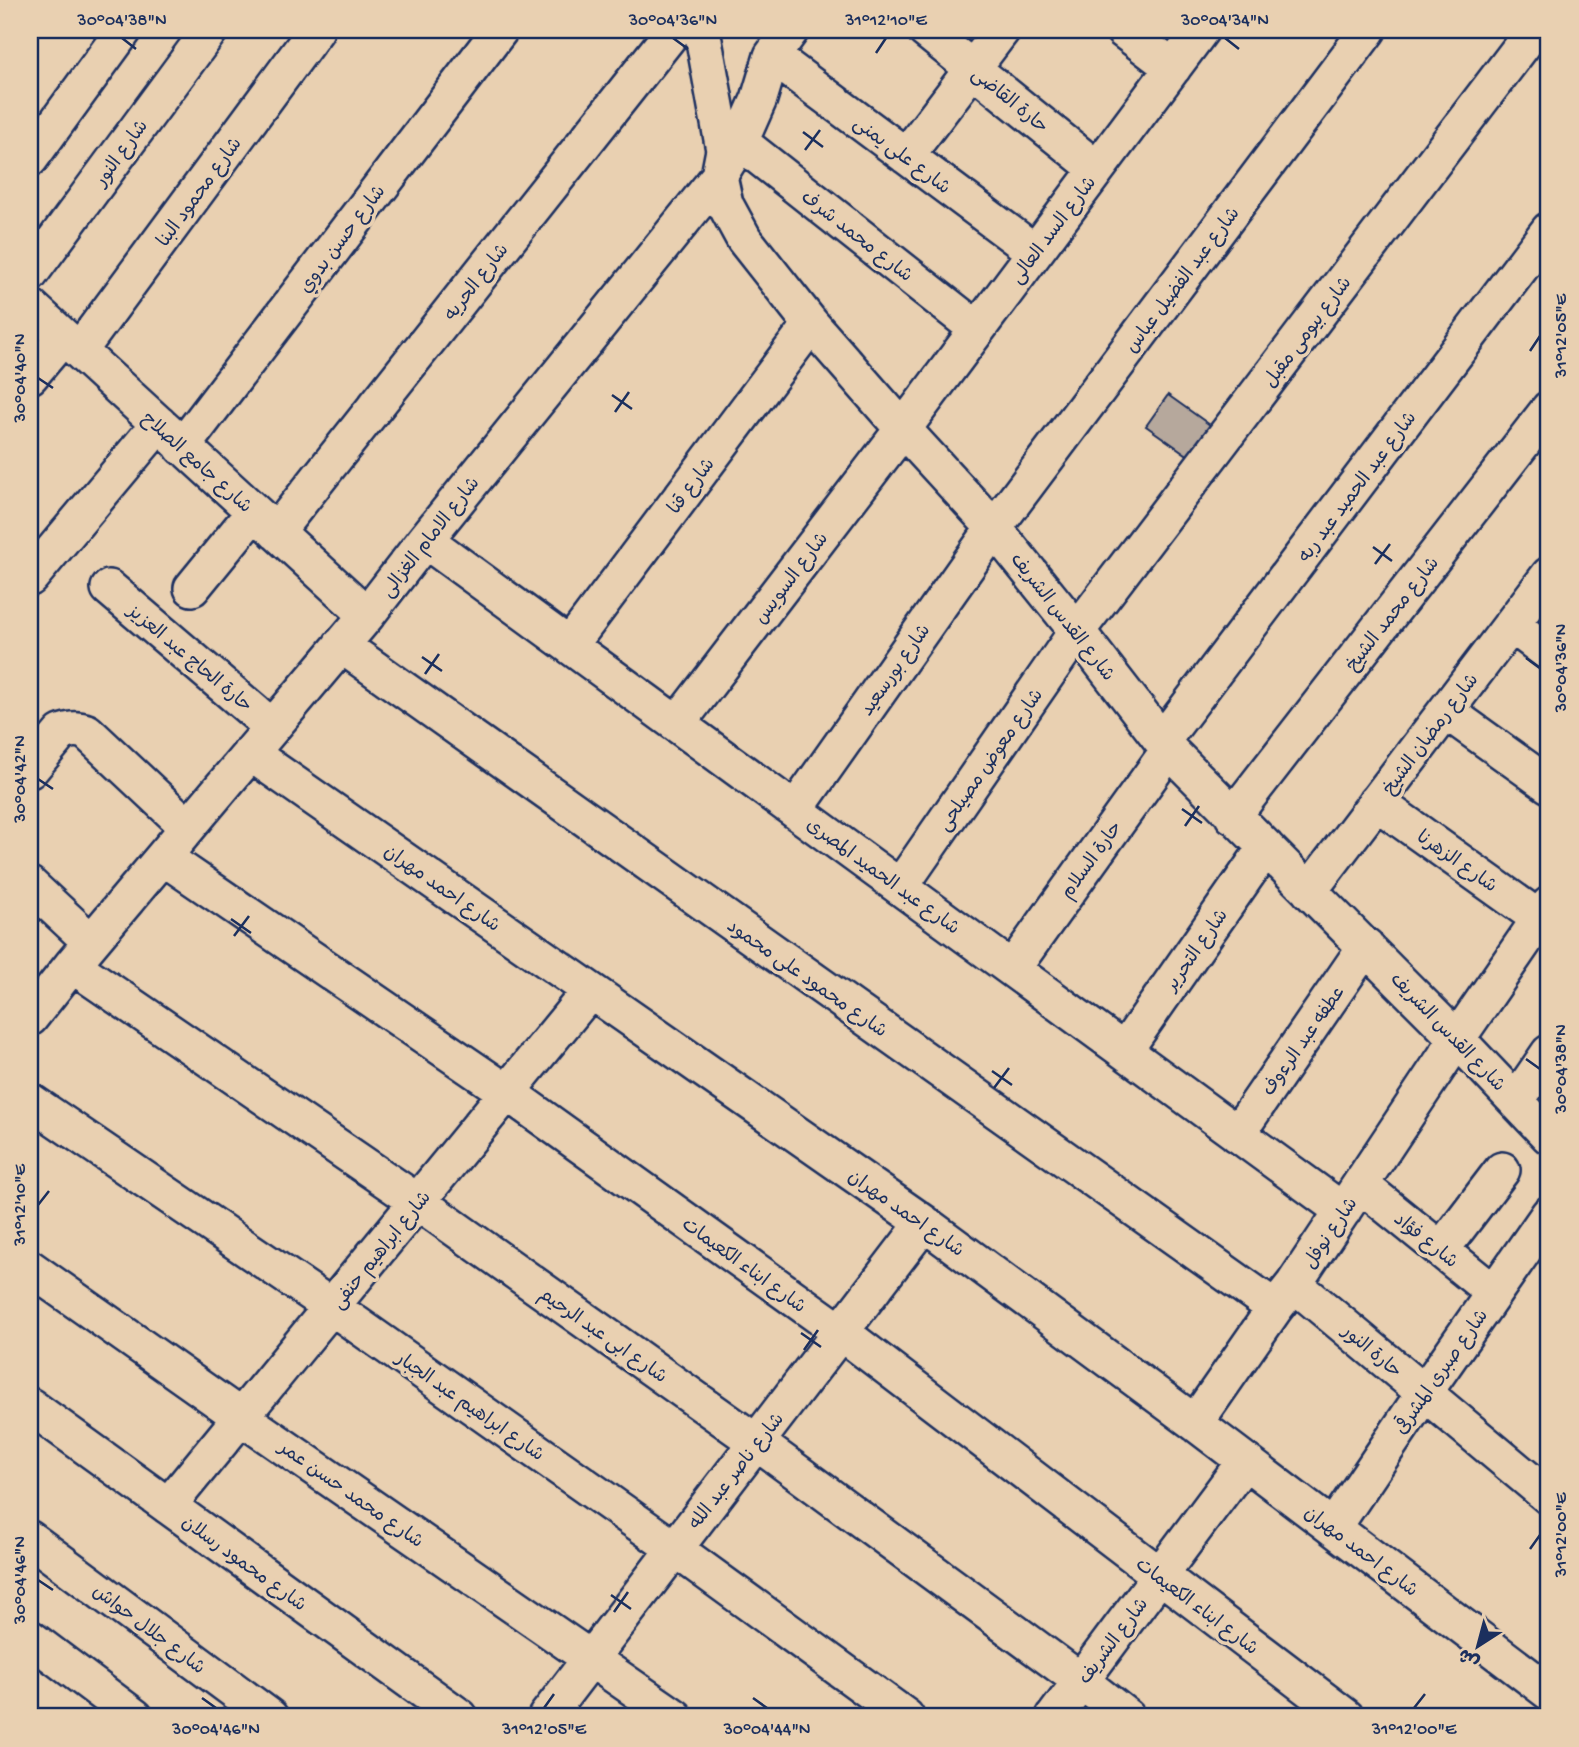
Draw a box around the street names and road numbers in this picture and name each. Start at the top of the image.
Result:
street label: حارة القاضى [966,64,1052,140]
street label: شارع على يمنى [848,113,954,201]
street label: شارع النور [90,116,155,194]
street label: شارع محمود البنا [153,134,248,252]
street label: شارع السد العالى [1007,173,1103,290]
street label: شارع حسن بدوي [296,181,392,299]
street label: شارع محمد شرف [795,187,916,288]
street label: شارع عبد الفضيل عباس [1121,204,1246,359]
street label: شارع الحريه [440,240,515,326]
street label: شارع بيومى مقبل [1260,273,1358,393]
street label: شارع جامع الصلاح [136,408,256,519]
street label: شارع عبد الحميد عبد ربه [1295,408,1423,568]
street label: شارع قنا [664,454,721,520]
street label: شارع الامام الغزالى [377,473,486,603]
street label: شارع السويس [751,529,835,629]
street label: شارع القدس الشريف [1004,549,1118,687]
street label: شارع محمد الشيخ [1342,553,1446,677]
street label: حارة الحاج عبد العزيز [120,599,256,719]
street label: شارع بورسعيد [857,621,937,721]
street label: شارع رمضان الشيخ [1379,670,1485,800]
street label: شارع معوض مصيلحى [934,685,1050,837]
street label: شارع عبد الحميد المصرى [801,814,963,941]
street label: حارة السلام [1057,818,1129,904]
street label: شارع الزهرنا [1411,827,1501,899]
street label: شارع احمد مهران [378,841,504,939]
street label: شارع التحرير [1160,906,1235,998]
street label: شارع محمود على محمود [721,916,891,1044]
street label: شارع القدس الشريف [1384,969,1509,1098]
street label: عطفه عبد الرءوف [1258,983,1351,1101]
street label: شارع احمد مهران [842,1166,968,1264]
street label: شارع ابراهيم حنفى [328,1187,437,1315]
street label: شارع نوفل [1300,1194,1364,1274]
street label: شارع فؤاد [1388,1209,1462,1275]
street label: شارع ابناء الكعيمات [676,1214,809,1320]
street label: شارع ابى عبد الرحيم [533,1284,671,1390]
street label: شارع صبرى المشرقى [1388,1304,1495,1440]
street label: حارة النور [1335,1320,1405,1384]
street label: شارع ابراهيم عبد الجبار [389,1347,548,1468]
street label: شارع ناصر عبد الله [685,1409,791,1535]
street label: شارع محمد حسن عمر [271,1436,427,1555]
street label: شارع احمد مهران [1298,1502,1421,1603]
street label: شارع محمود رسلان [176,1512,310,1618]
street label: شارع ابناء الكعيمات [1130,1554,1262,1661]
street label: شارع جلال حواش [87,1581,209,1681]
street label: شارع الشريف [1075,1594,1155,1690]

